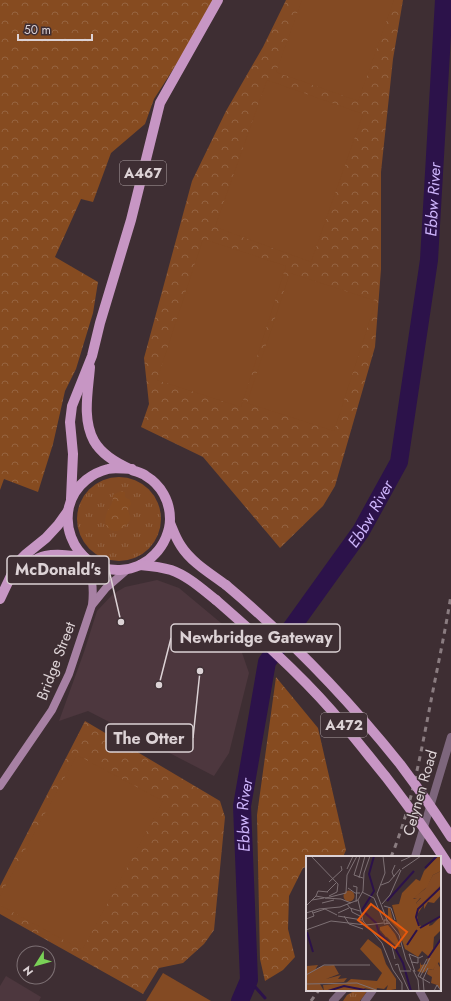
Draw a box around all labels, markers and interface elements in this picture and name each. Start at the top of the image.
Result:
scale bar [18,16,92,42]
text: 50 m [24,21,51,39]
water label: Ebbw River [419,160,446,237]
road number: A467 [120,161,166,185]
water label: Ebbw River [341,474,399,552]
callout: McDonald's [7,556,109,584]
text: McDonald's [15,558,101,581]
street label: Bridge Street [31,618,81,703]
callout: Newbridge Gateway [171,624,340,652]
text: Newbridge Gateway [180,626,333,649]
road number: A472 [321,713,367,737]
callout: The Otter [106,724,193,752]
text: The Otter [113,727,185,750]
street label: Celynen Road [397,747,443,839]
water label: Ebbw River [230,775,258,852]
inset map [306,856,441,991]
north arrow [16,945,56,985]
text: N [19,963,37,979]

